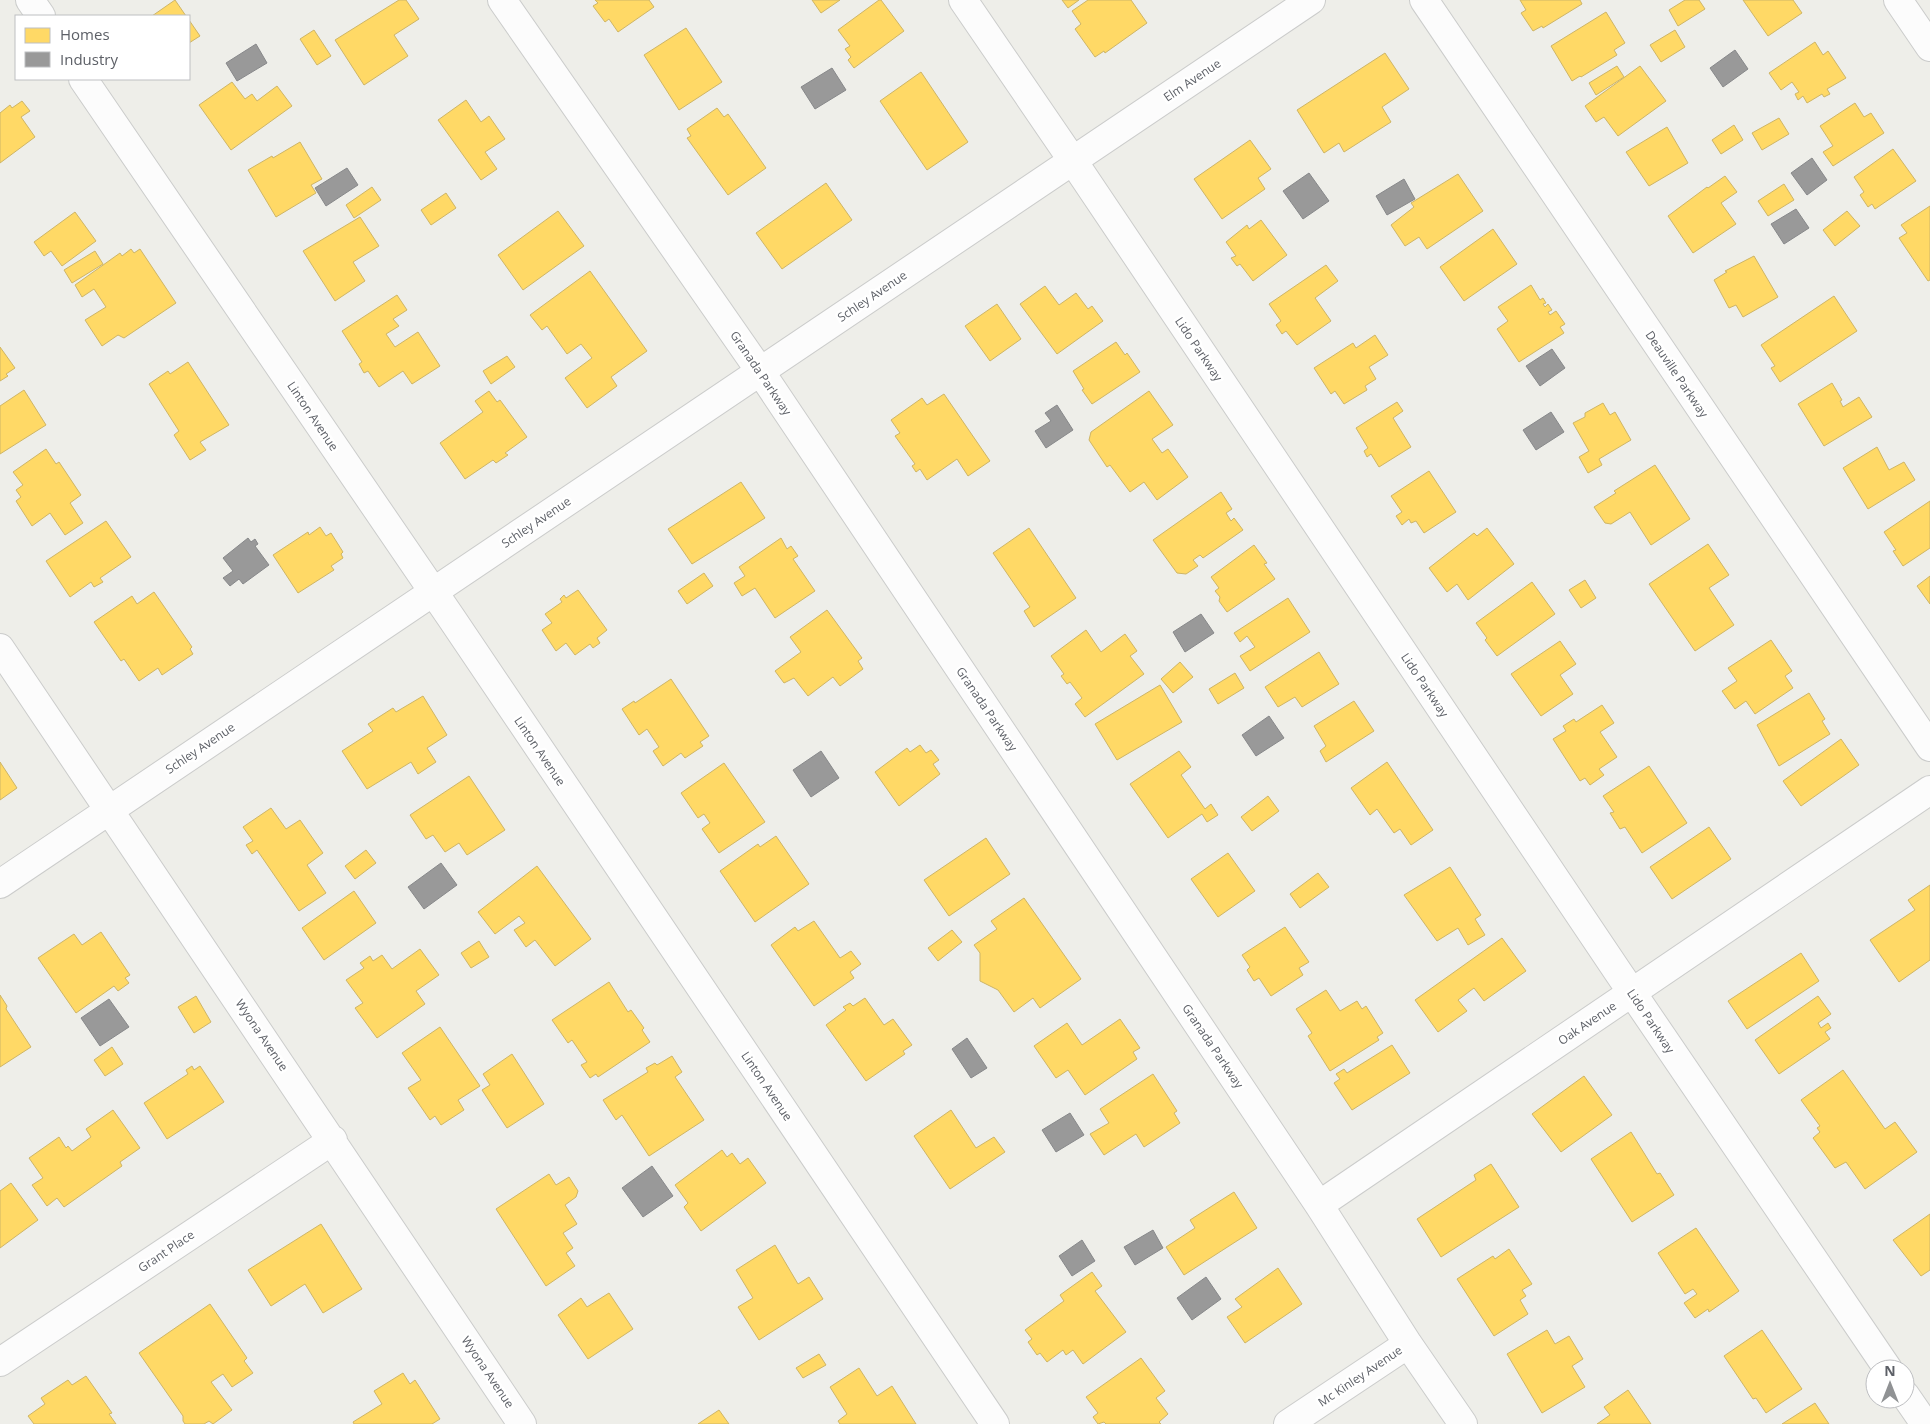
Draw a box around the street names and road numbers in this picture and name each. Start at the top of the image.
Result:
street label: Elm Avenue [1160,54,1224,105]
street label: Schley Avenue [834,266,910,326]
street label: Lido Parkway [1171,314,1227,385]
street label: Granada Parkway [726,327,796,419]
street label: Deauville Parkway [1642,327,1713,422]
street label: Linton Avenue [283,378,343,454]
street label: Schley Avenue [498,492,574,552]
street label: Lido Parkway [1397,650,1453,721]
street label: Granada Parkway [952,663,1022,755]
street label: Linton Avenue [510,713,570,789]
street label: Schley Avenue [162,718,238,778]
street label: Lido Parkway [1623,986,1679,1057]
street label: Wyona Avenue [232,996,292,1074]
street label: Oak Avenue [1554,997,1620,1049]
street label: Granada Parkway [1178,1000,1248,1092]
street label: Linton Avenue [737,1048,797,1124]
street label: Grant Place [135,1226,198,1276]
street label: Wyona Avenue [458,1333,518,1411]
street label: Mc Kinley Avenue [1315,1341,1406,1410]

